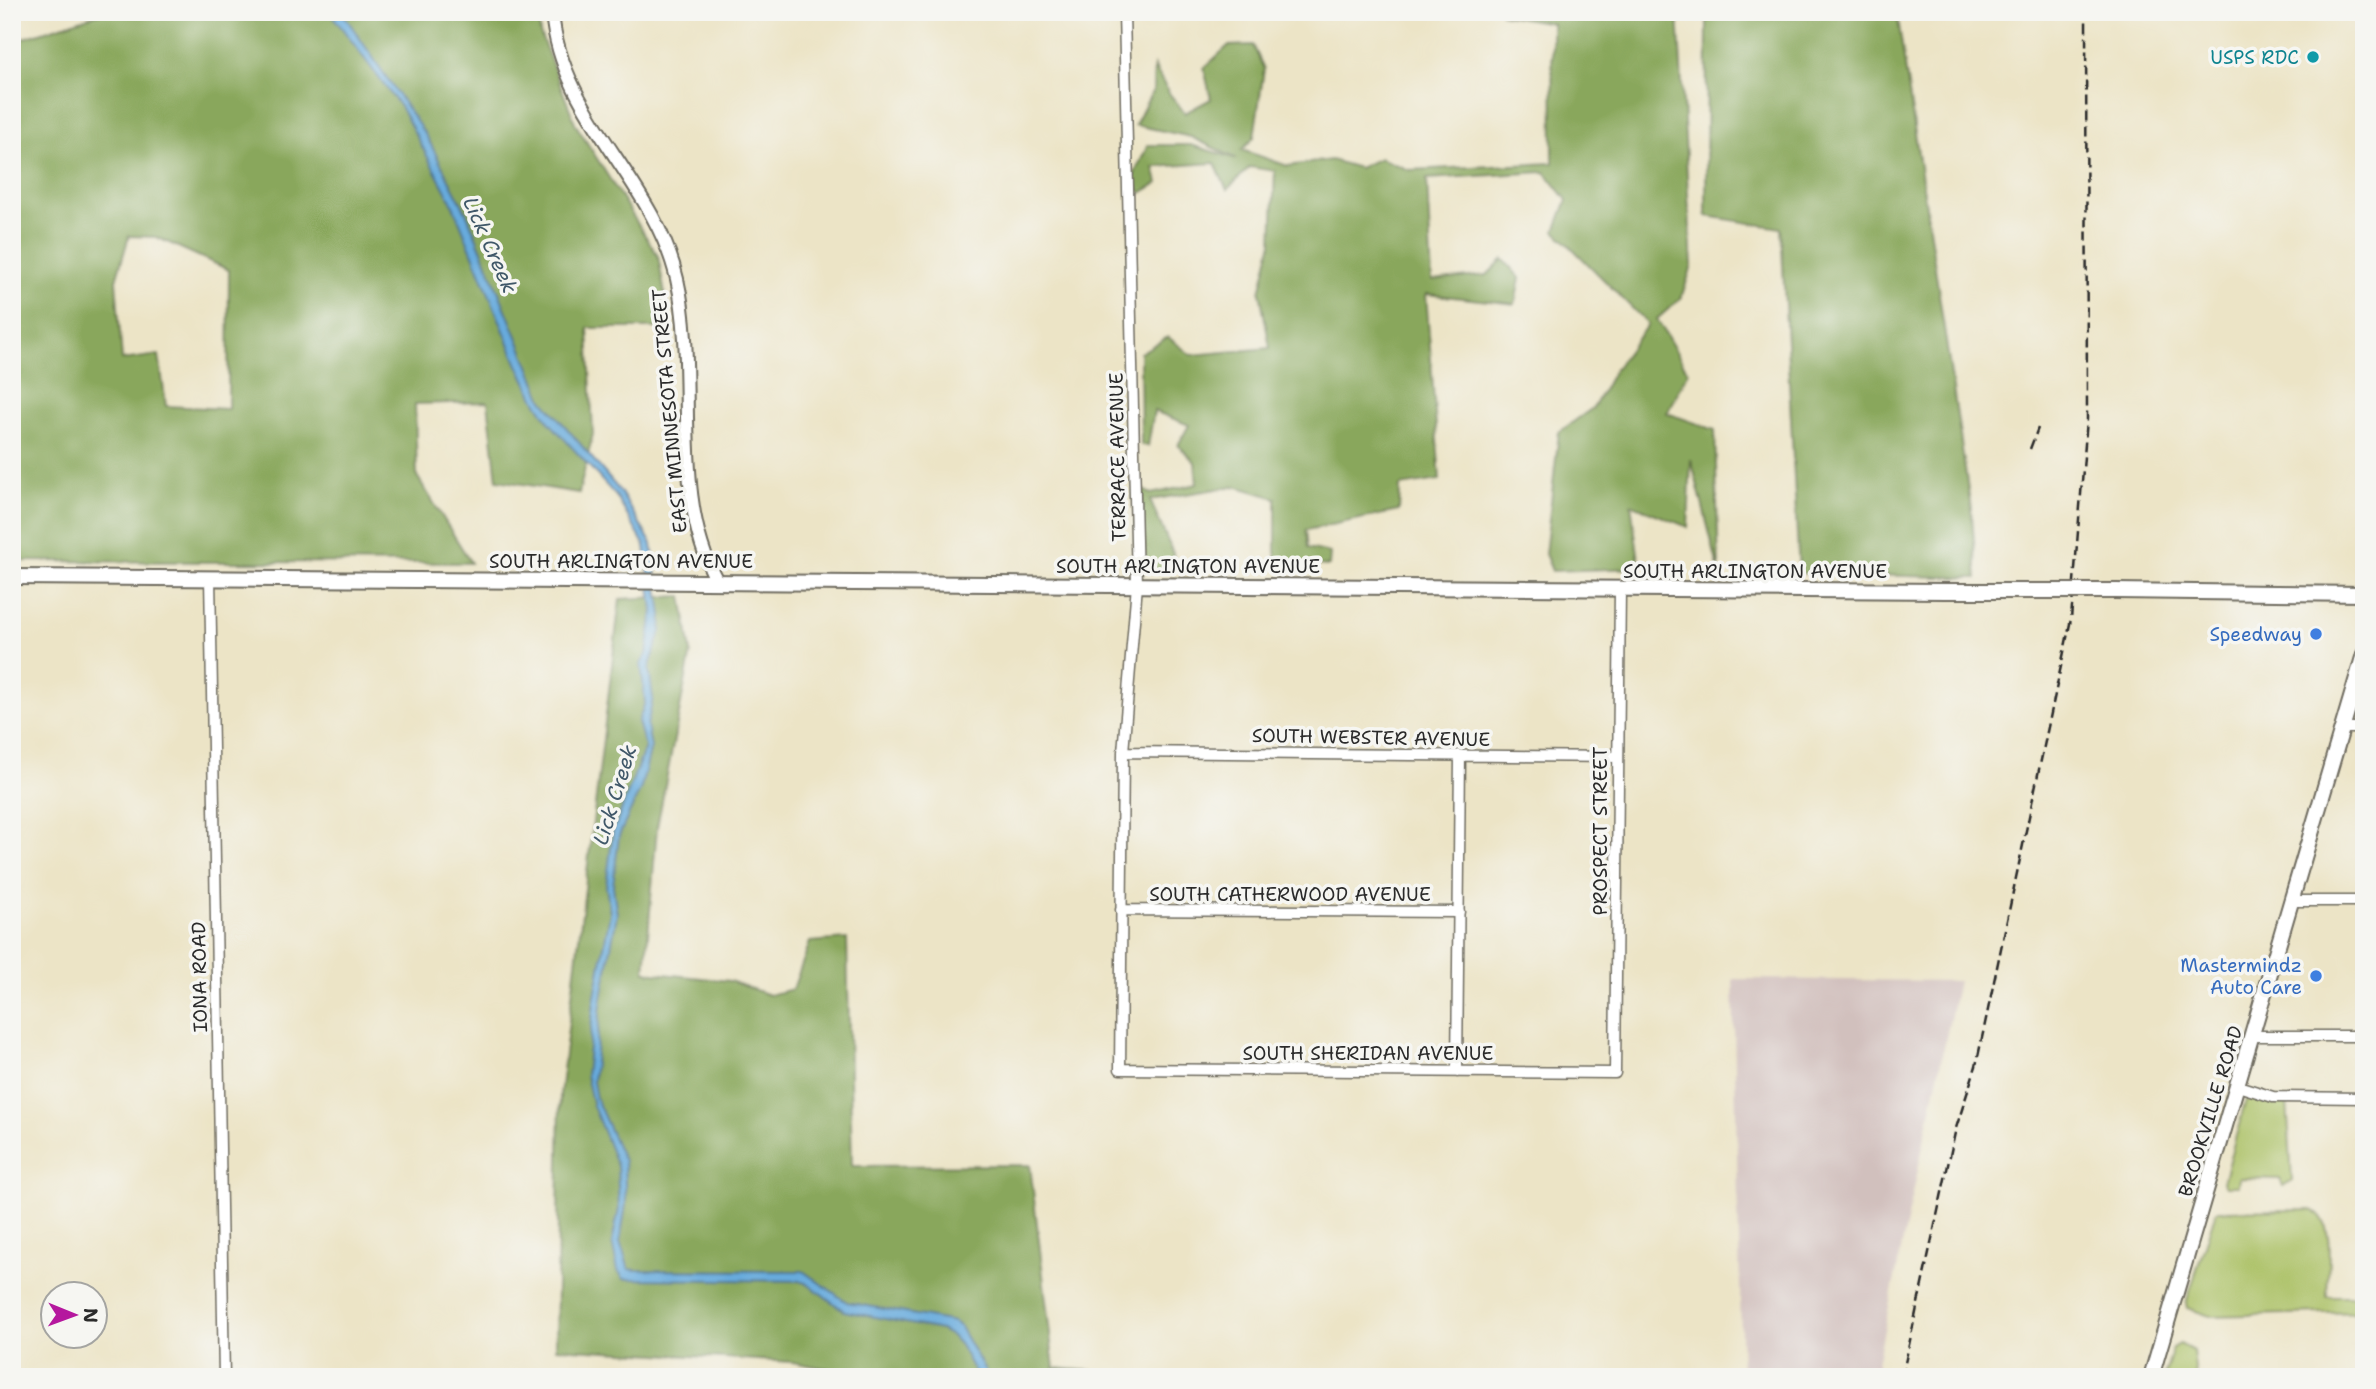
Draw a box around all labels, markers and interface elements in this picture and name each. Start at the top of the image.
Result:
place label: USPS RDC [2210,45,2299,70]
marker: USPS RDC [2305,49,2321,65]
water label: Lick Creek [456,192,524,298]
street label: EAST MINNESOTA STREET [646,288,693,534]
street label: TERRACE AVENUE [1104,372,1131,542]
street label: SOUTH ARLINGTON AVENUE [489,549,753,574]
street label: SOUTH ARLINGTON AVENUE [1056,554,1320,579]
street label: SOUTH ARLINGTON AVENUE [1623,559,1887,584]
place label: Speedway [2209,622,2302,647]
marker: Speedway [2308,626,2324,642]
street label: SOUTH WEBSTER AVENUE [1252,723,1491,752]
water label: Lick Creek [586,741,644,849]
street label: PROSPECT STREET [1588,746,1613,916]
street label: SOUTH CATHERWOOD AVENUE [1149,882,1431,907]
street label: IONA ROAD [186,921,213,1033]
place label: Mastermindz Auto Care [2180,953,2302,1000]
marker: Mastermindz Auto Care [2308,968,2324,984]
street label: BROOKVILLE ROAD [2173,1023,2248,1200]
street label: SOUTH SHERIDAN AVENUE [1242,1041,1494,1066]
north arrow [38,1280,108,1350]
text: N [78,1308,103,1323]

